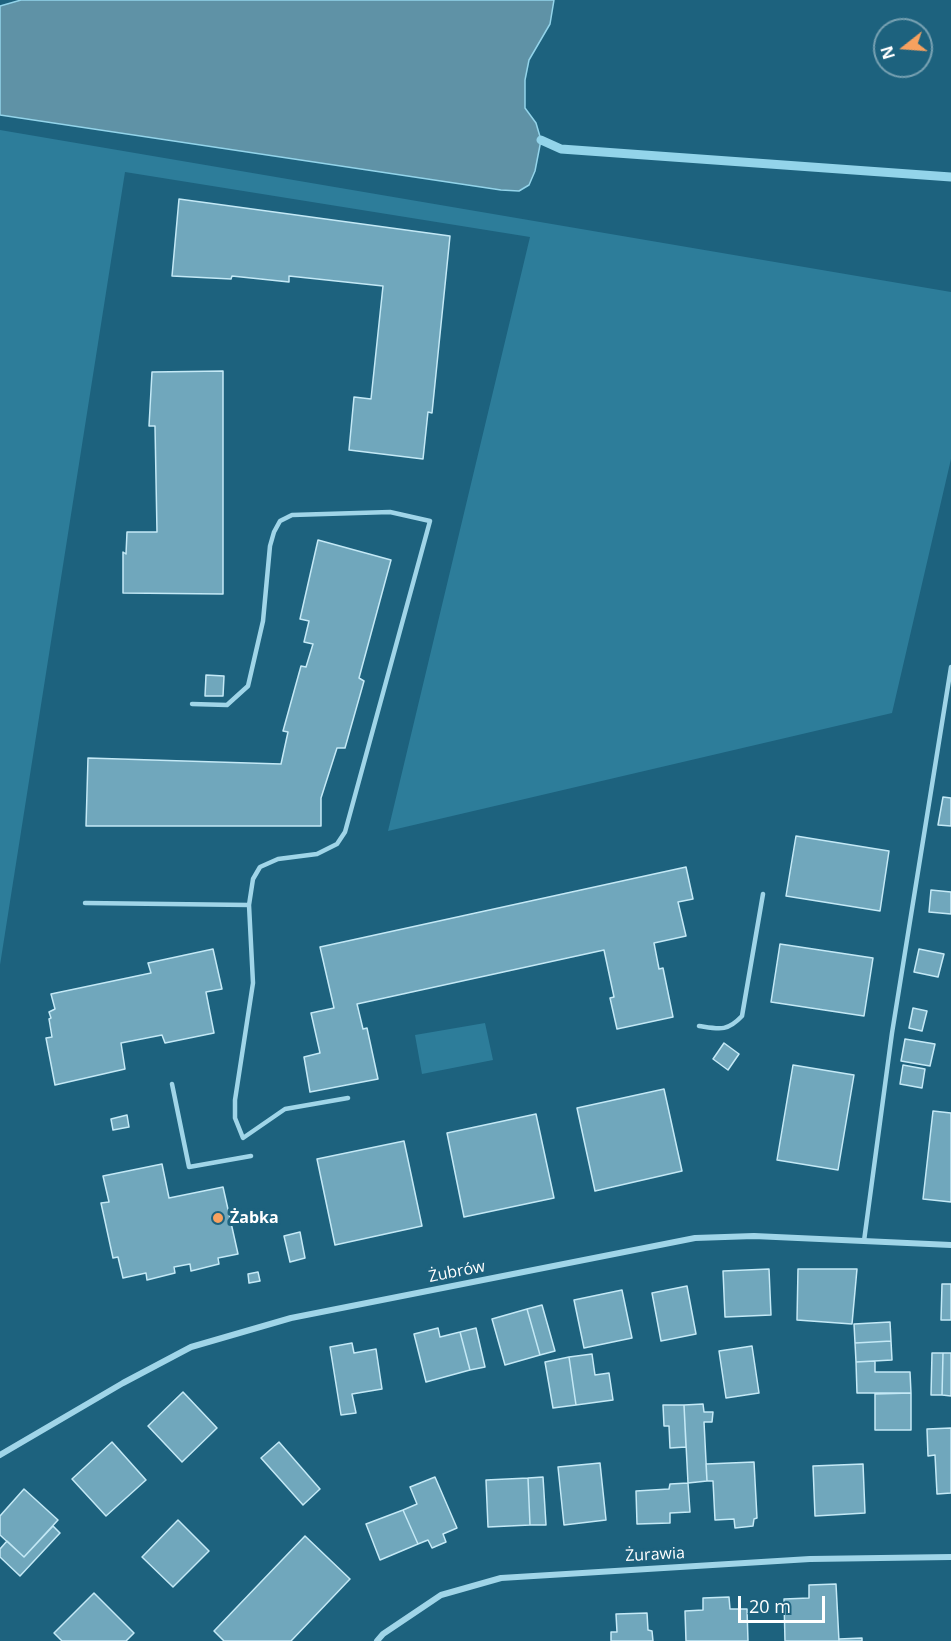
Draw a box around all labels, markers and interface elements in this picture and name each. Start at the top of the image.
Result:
north arrow [873,18,933,78]
text: N [875,43,900,62]
place label: Żabka [230,1208,279,1228]
marker: Żabka [211,1211,225,1225]
street label: Żubrów [427,1257,487,1287]
street label: Żurawia [625,1544,685,1566]
scale bar [741,1584,828,1622]
text: 20 m [749,1594,791,1618]

